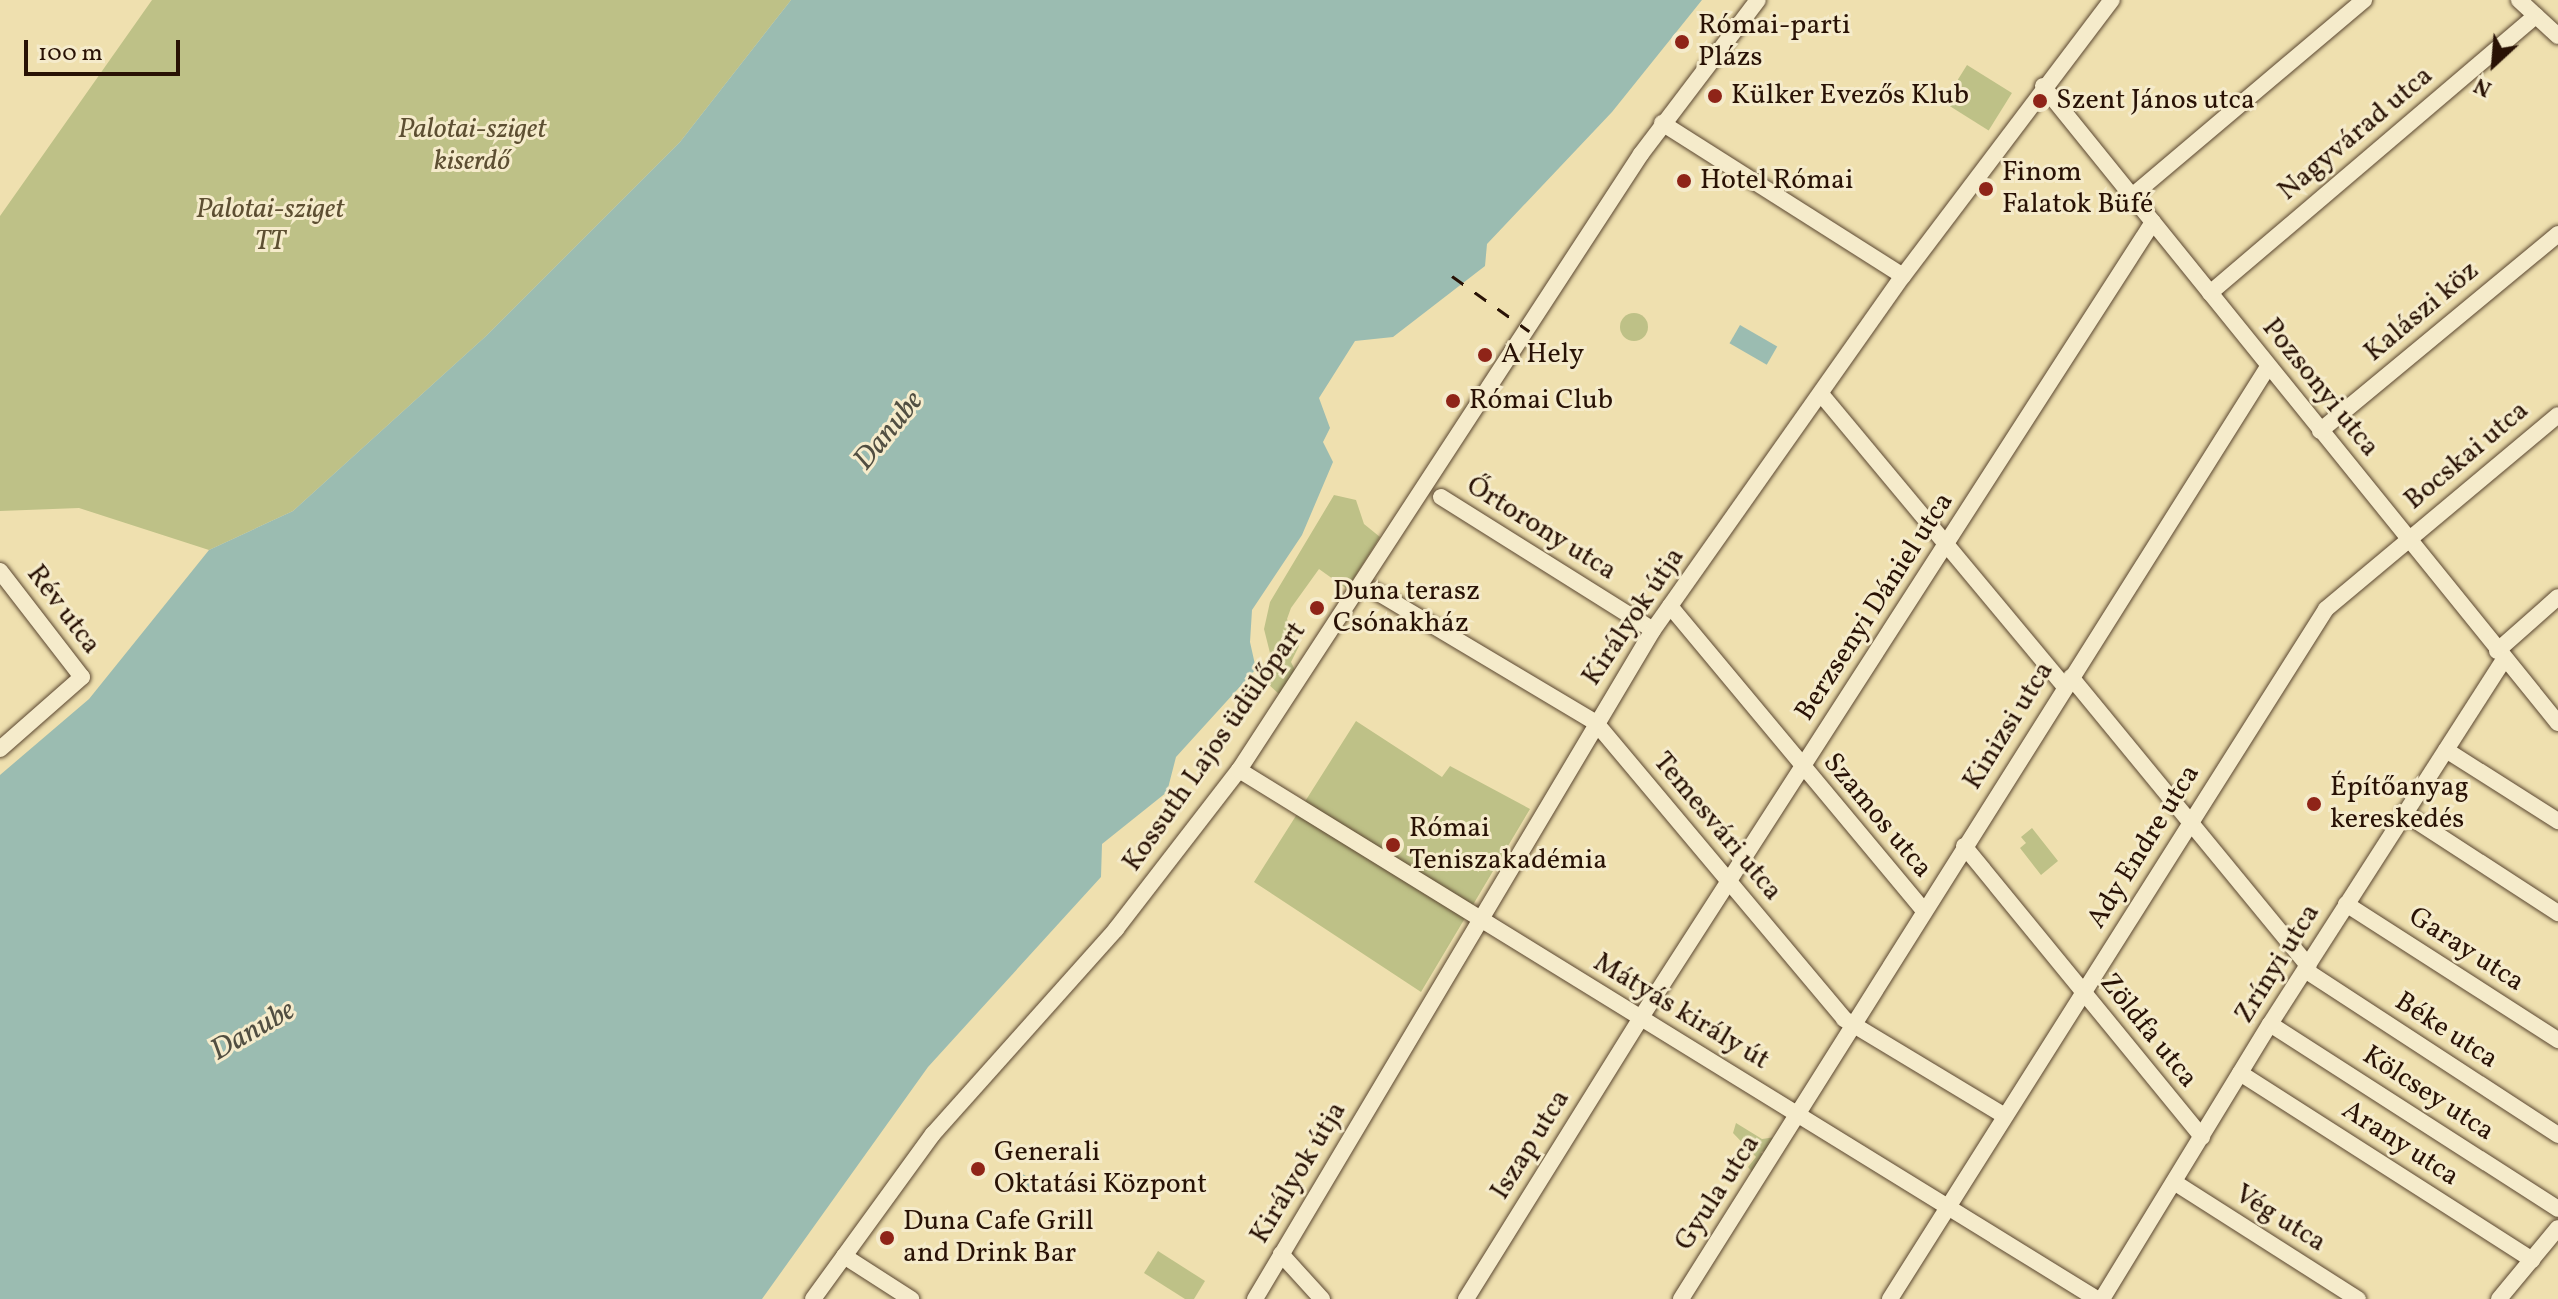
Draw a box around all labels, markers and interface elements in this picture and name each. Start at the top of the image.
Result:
place label: Római-parti Plázs [1698,9,1850,75]
scale bar [28,24,184,74]
north arrow [2454,24,2534,104]
marker: Római-parti Plázs [1673,33,1691,51]
text: 100 m [38,37,103,71]
street label: Nagyvárad utca [2272,59,2440,209]
text: N [2469,69,2497,103]
place label: Külker Evezős Klub [1731,79,1969,113]
place label: Szent János utca [2056,84,2255,118]
marker: Külker Evezős Klub [1706,87,1724,105]
marker: Szent János utca [2031,92,2049,110]
park label: Palotai-sziget kiserdő [398,113,546,179]
place label: Finom Falatok Büfé [2002,156,2153,222]
place label: Hotel Római [1700,164,1853,198]
marker: Hotel Római [1675,172,1693,190]
marker: Finom Falatok Büfé [1977,180,1995,198]
park label: Palotai-sziget TT [196,193,344,259]
street label: Kalászi köz [2358,254,2486,370]
street label: Pozsonyi utca [2254,312,2386,464]
place label: A Hely [1501,338,1584,372]
marker: A Hely [1476,346,1494,364]
water label: Danube [846,384,932,478]
place label: Római Club [1469,384,1613,418]
marker: Római Club [1444,392,1462,410]
street label: Bocskai utca [2398,394,2536,518]
street label: Őrtorony utca [1459,469,1623,589]
street label: Berzsenyi Dániel utca [1789,487,1961,727]
street label: Királyok útja [1576,542,1692,692]
street label: Rév utca [18,558,108,662]
place label: Duna terasz Csónakház [1333,575,1480,641]
marker: Duna terasz Csónakház [1308,599,1326,617]
street label: Kossuth Lajos üdülőpart [1116,616,1314,878]
street label: Kinizsi utca [1956,656,2062,796]
street label: Temesvári utca [1645,746,1789,908]
street label: Szamos utca [1815,747,1939,885]
street label: Ady Endre utca [2080,759,2208,935]
place label: Építőanyag kereskedés [2330,771,2469,837]
marker: Építőanyag kereskedés [2305,795,2323,813]
place label: Római Teniszakadémia [1409,812,1607,878]
marker: Római Teniszakadémia [1384,836,1402,854]
street label: Zrínyi utca [2228,898,2328,1030]
street label: Garay utca [2402,900,2530,1000]
street label: Mátyás király út [1587,946,1775,1078]
street label: Zöldfa utca [2092,967,2204,1095]
street label: Béke utca [2388,985,2504,1077]
water label: Danube [204,993,302,1069]
street label: Kölcsey utca [2356,1039,2500,1149]
street label: Iszap utca [1484,1084,1578,1206]
street label: Arany utca [2335,1094,2465,1194]
street label: Királyok útja [1244,1096,1354,1250]
street label: Gyula utca [1668,1129,1768,1257]
place label: Generali Oktatási Központ [994,1136,1207,1202]
marker: Generali Oktatási Központ [969,1160,987,1178]
street label: Vég utca [2228,1178,2332,1260]
place label: Duna Cafe Grill and Drink Bar [903,1205,1094,1271]
marker: Duna Cafe Grill and Drink Bar [878,1229,896,1247]

